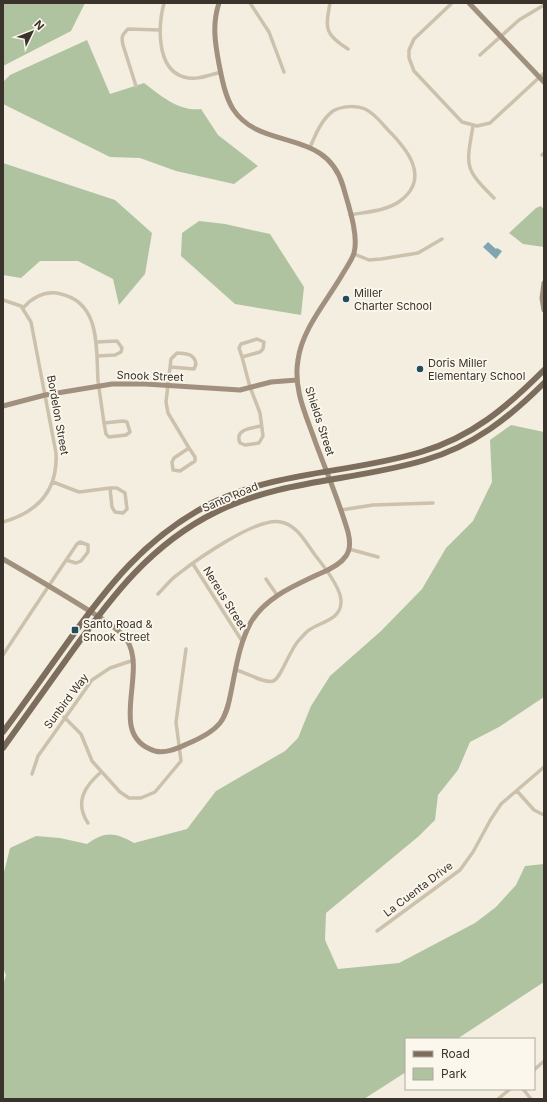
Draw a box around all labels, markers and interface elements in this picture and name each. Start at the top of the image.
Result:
north arrow [12,12,52,52]
text: N [31,17,47,33]
place label: Miller Charter School [354,286,432,313]
marker: Miller Charter School [341,294,351,304]
place label: Doris Miller Elementary School [428,356,525,383]
marker: Doris Miller Elementary School [415,364,425,374]
street label: Snook Street [116,368,184,384]
street label: Bordelon Street [44,374,72,456]
street label: Shields Street [302,385,338,458]
street label: Santo Road [200,479,260,515]
street label: Nereus Street [200,564,250,632]
place label: Santo Road & Snook Street [83,617,153,644]
marker: Santo Road & Snook Street [70,625,80,635]
street label: Sunbird Way [41,671,91,731]
street label: La Cuenta Drive [381,858,455,920]
legend [405,1038,535,1090]
text: Road [441,1046,470,1061]
text: Park [441,1066,467,1081]

